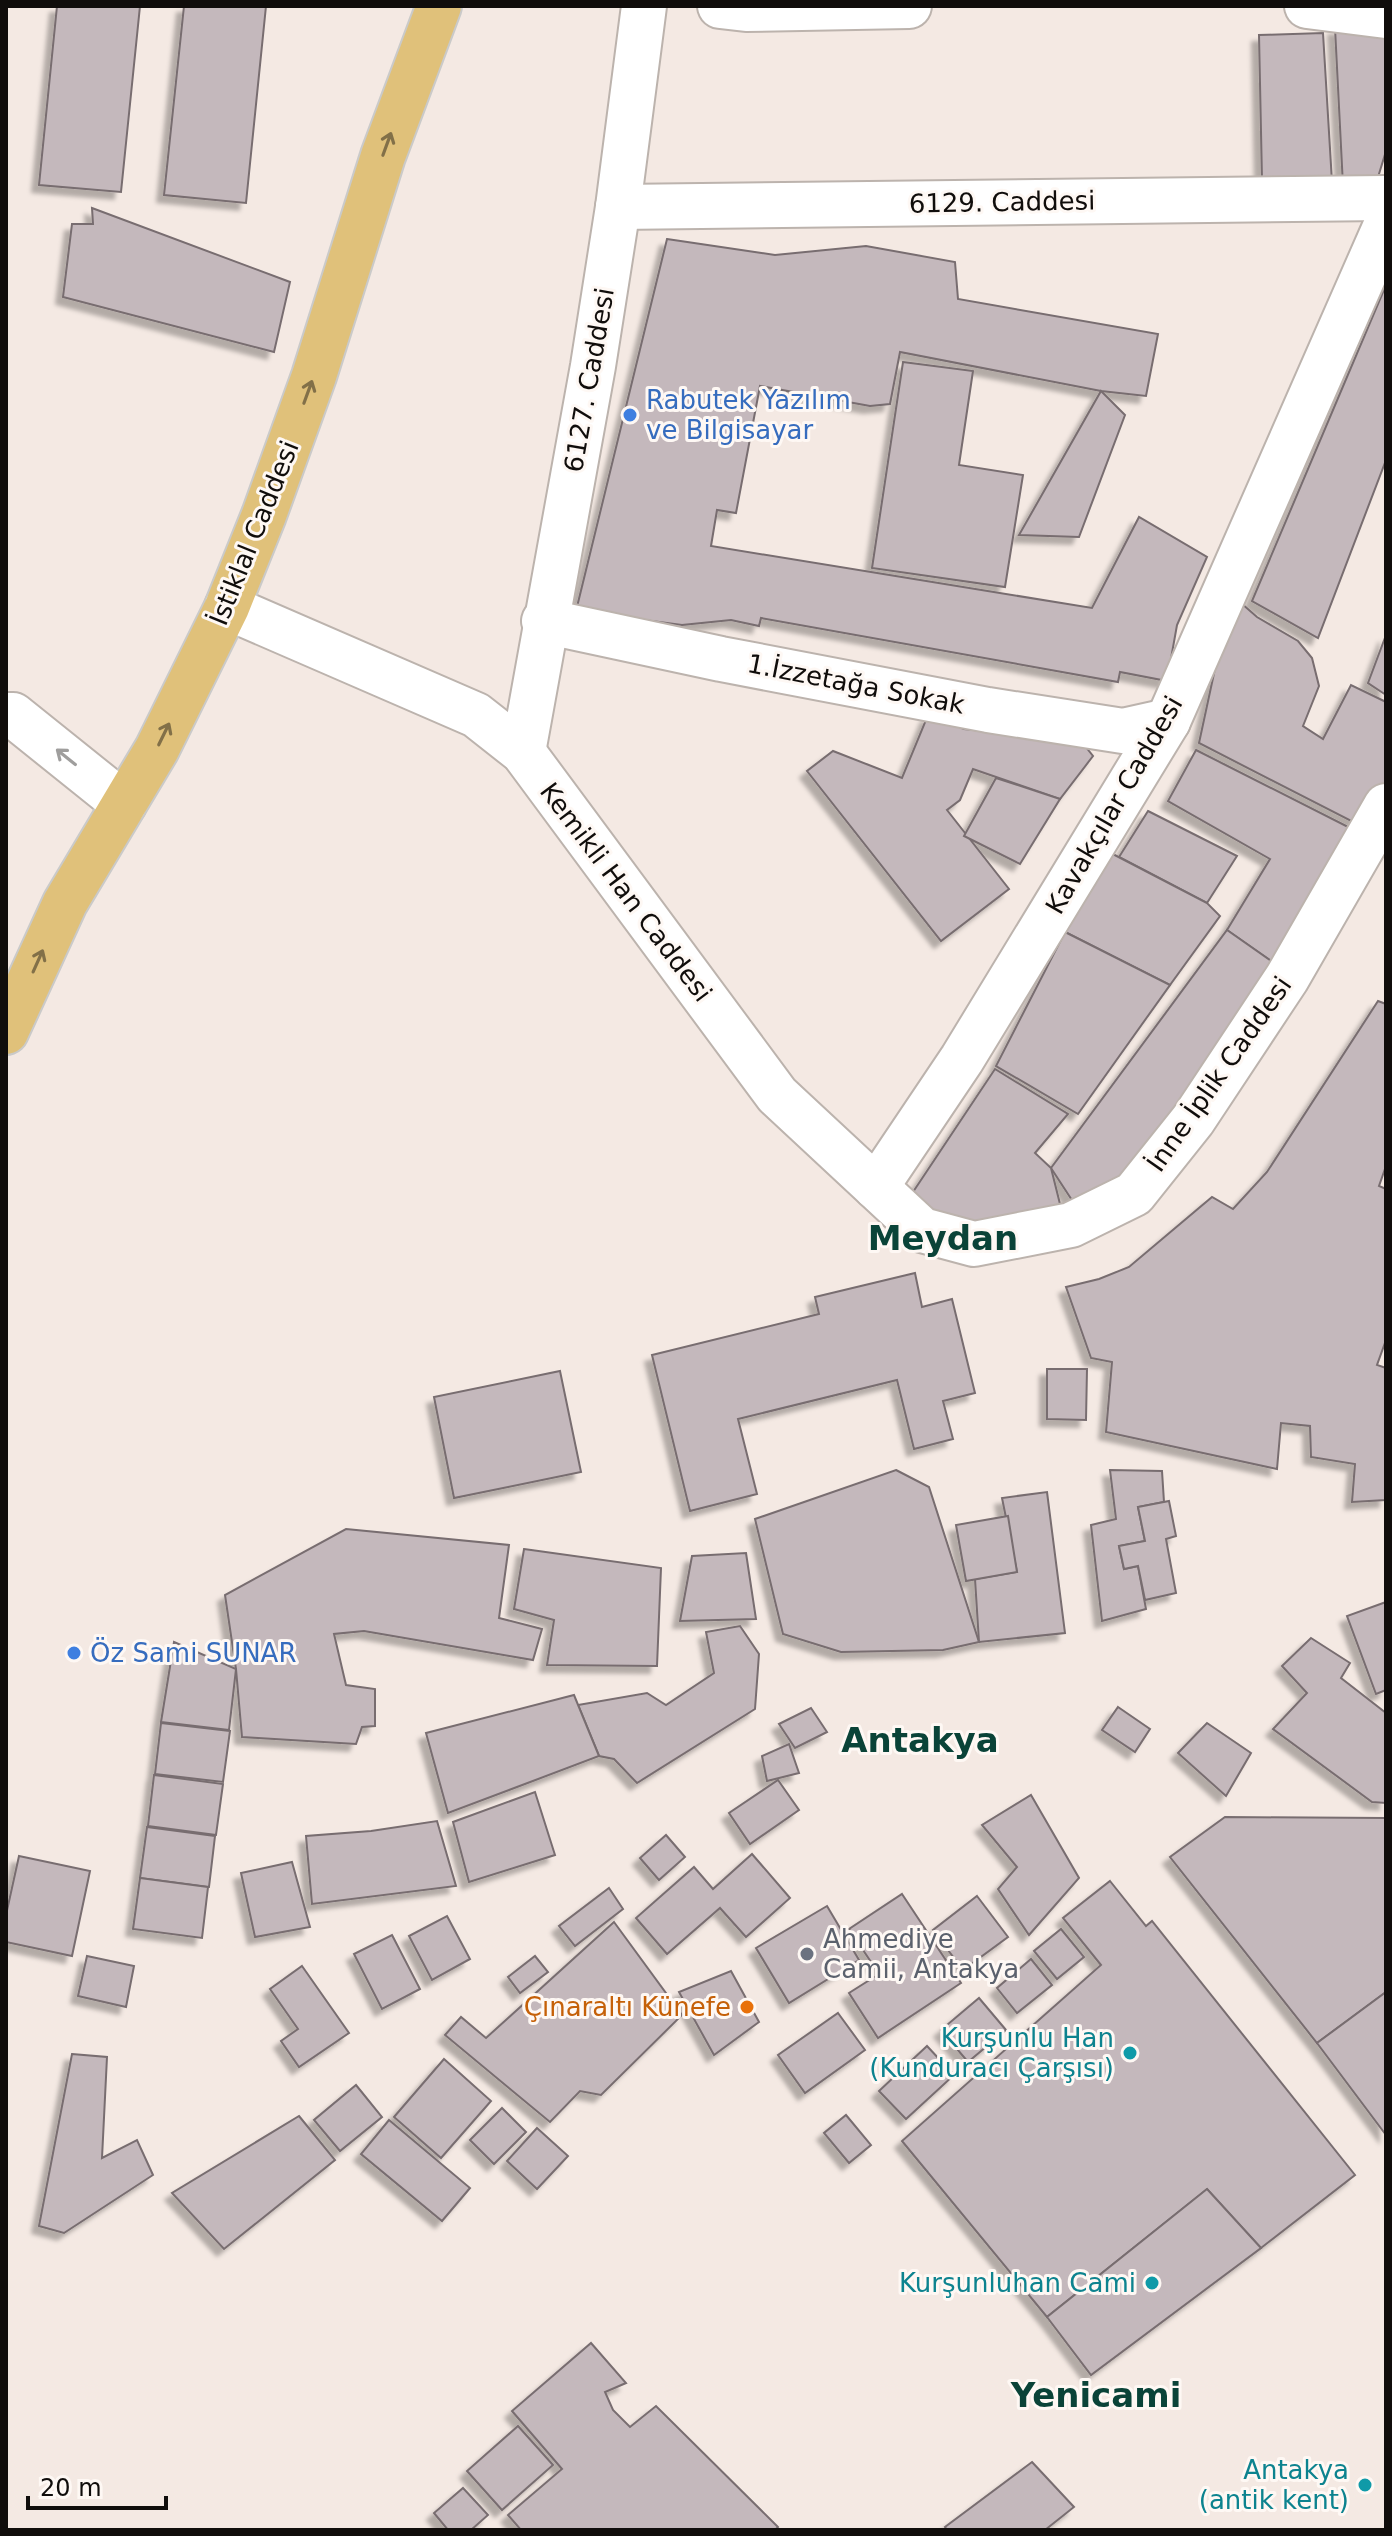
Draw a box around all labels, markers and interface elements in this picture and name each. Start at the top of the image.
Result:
one-way arrow [381,132,396,157]
street label: 6129. Caddesi [908,185,1096,219]
street label: 6127. Caddesi [558,286,620,474]
one-way arrow [302,379,317,404]
place label: Rabutek Yazılım ve Bilgisayar [646,385,851,445]
marker: Rabutek Yazılım ve Bilgisayar [621,406,639,424]
street label: İstiklal Caddesi [202,436,305,630]
street label: 1.İzzetağa Sokak [745,647,967,720]
street label: Kavakçılar Caddesi [1039,691,1189,919]
one-way arrow [157,723,173,747]
one-way arrow [56,749,77,766]
street label: Kemikli Han Caddesi [534,777,718,1007]
one-way arrow [31,949,46,973]
street label: İnne İplik Caddesi [1140,970,1297,1177]
district label: Meydan [868,1218,1018,1258]
place label: Öz Sami SUNAR [90,1637,296,1668]
marker: Öz Sami SUNAR [65,1644,83,1662]
district label: Antakya [841,1720,999,1760]
place label: Ahmediye Camii, Antakya [823,1924,1019,1984]
marker: Ahmediye Camii, Antakya [798,1945,816,1963]
place label: Çınaraltı Künefe [524,1992,731,2022]
marker: Çınaraltı Künefe [738,1998,756,2016]
place label: Kurşunlu Han (Kunduracı Çarşısı) [869,2023,1114,2083]
marker: Kurşunlu Han (Kunduracı Çarşısı) [1121,2044,1139,2062]
place label: Kurşunluhan Cami [899,2268,1136,2298]
marker: Kurşunluhan Cami [1143,2274,1161,2292]
district label: Yenicami [1010,2375,1181,2415]
place label: Antakya (antik kent) [1199,2455,1349,2515]
scale bar [28,2460,166,2510]
text: 20 m [40,2474,102,2502]
marker: Antakya (antik kent) [1356,2476,1374,2494]

